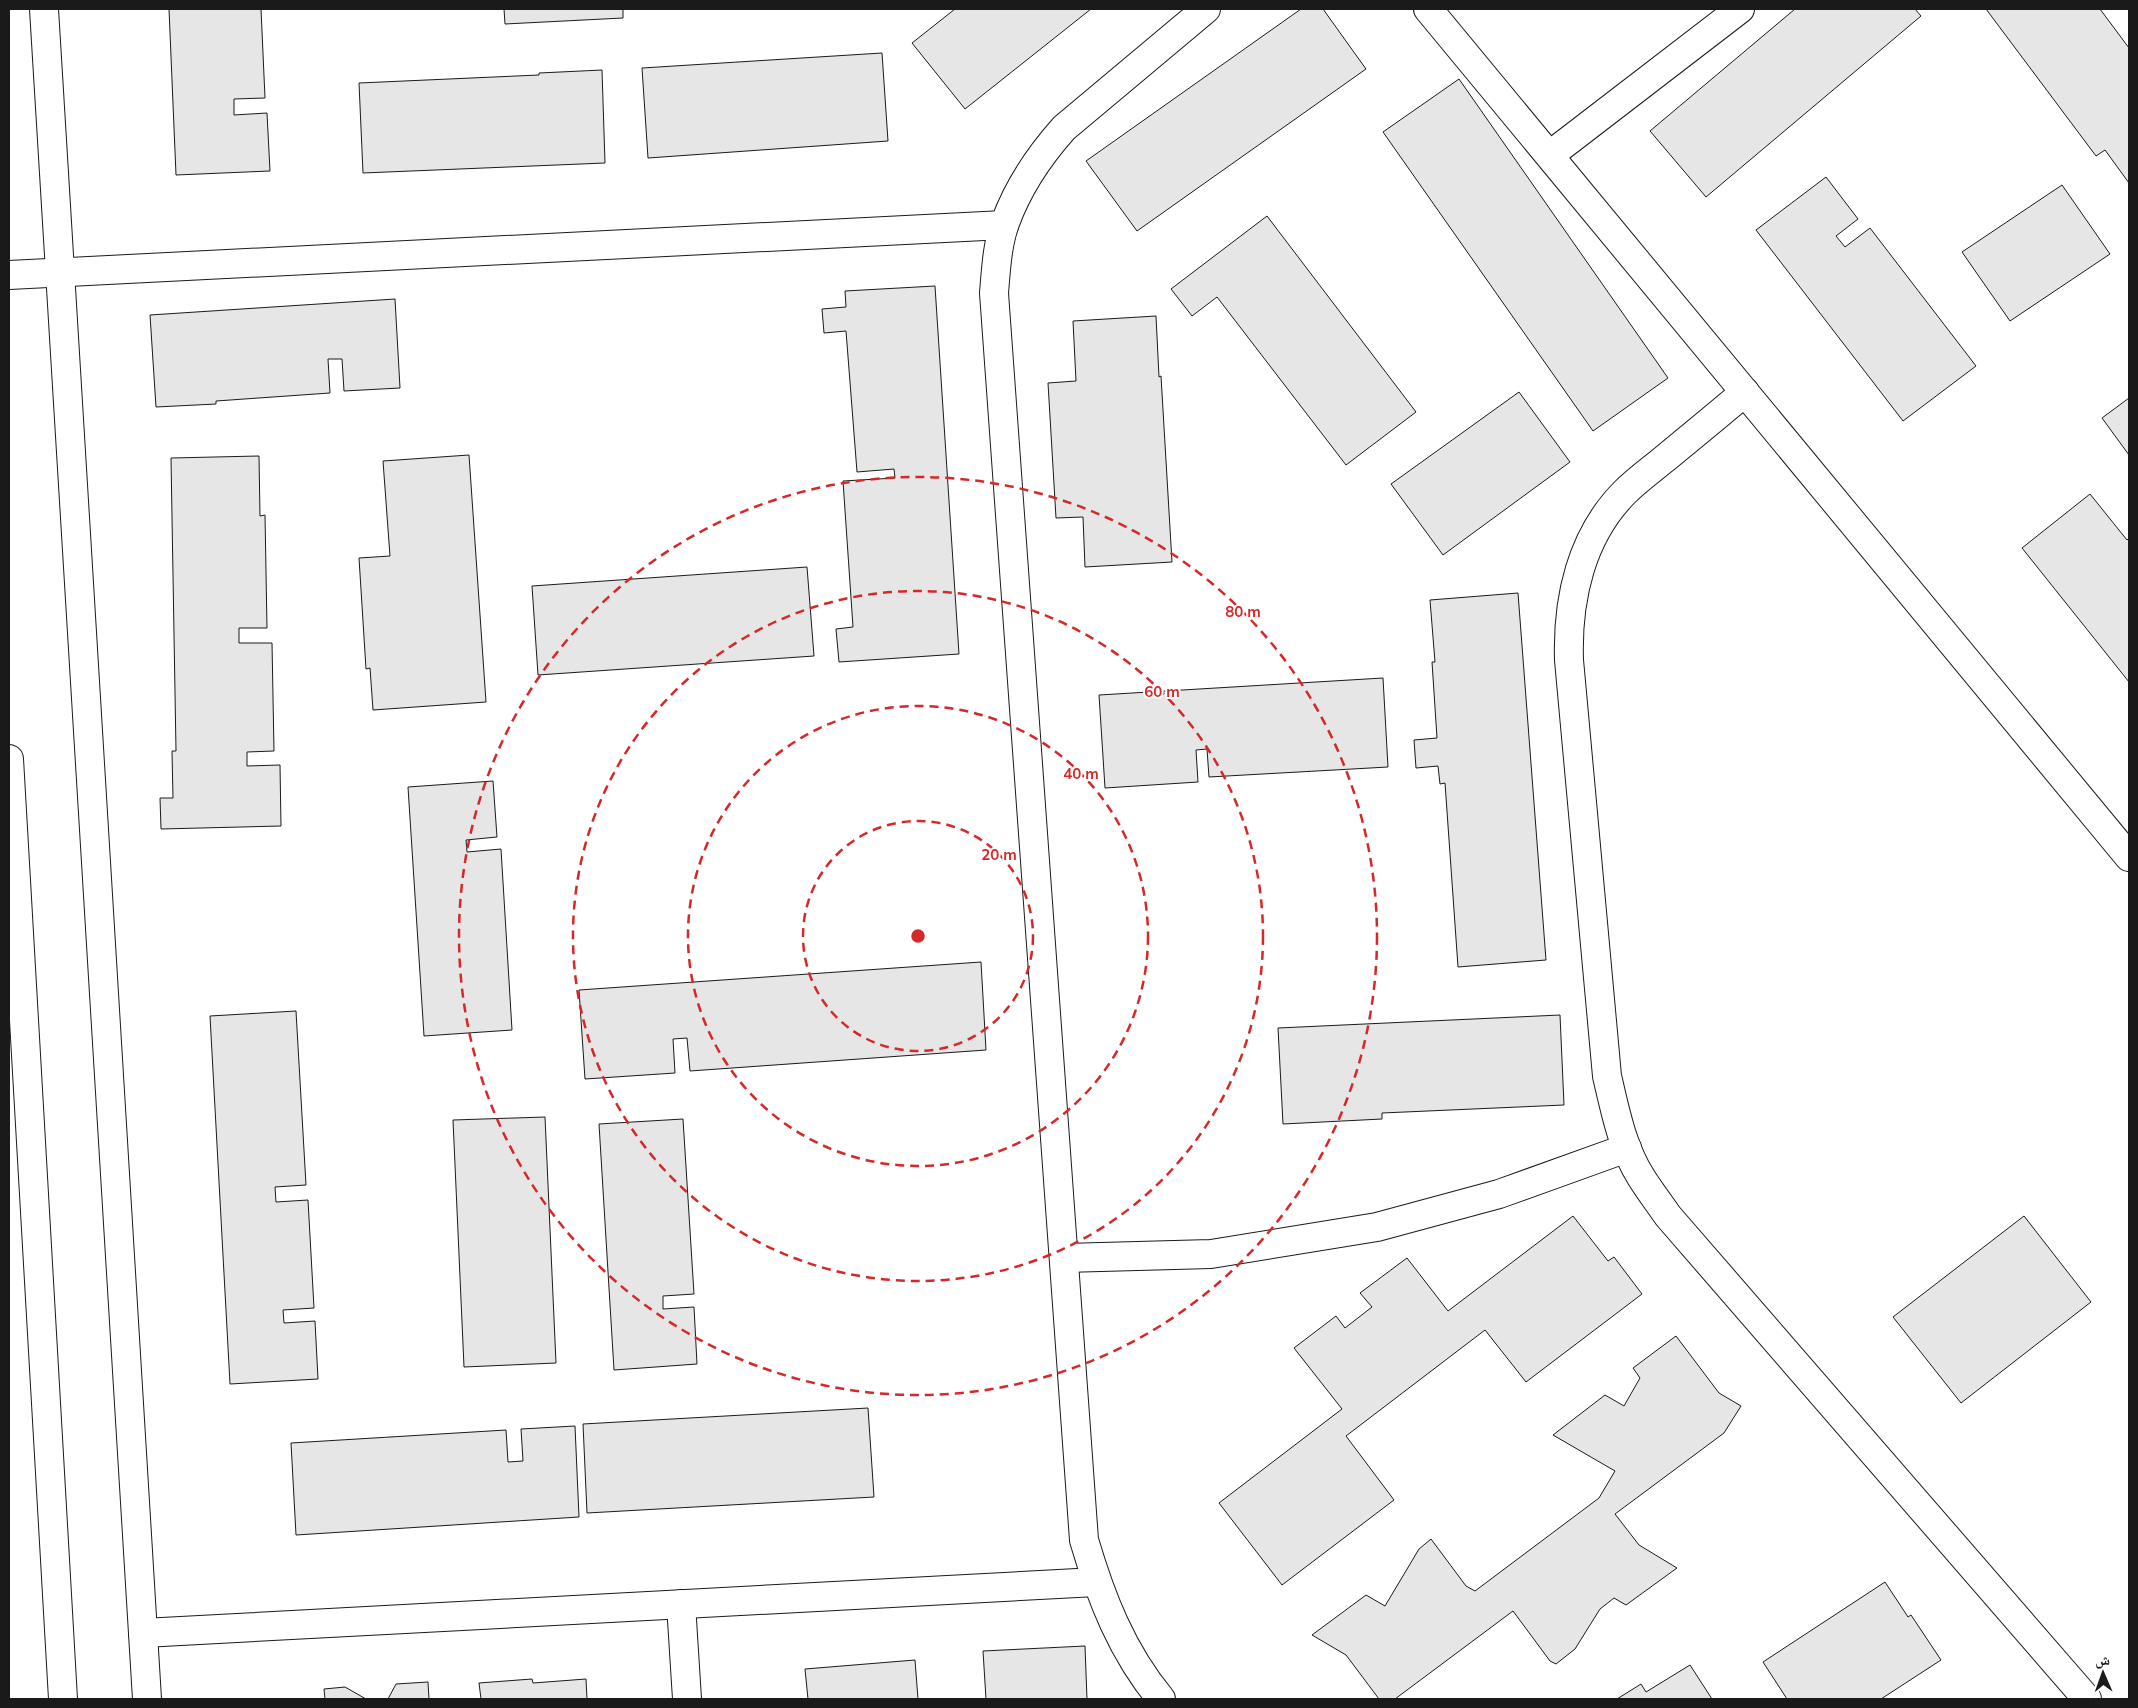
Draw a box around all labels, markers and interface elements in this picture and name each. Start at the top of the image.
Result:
text: 80 m [1225,602,1261,621]
text: 60 m [1144,682,1180,701]
text: 40 m [1063,764,1099,783]
text: 20 m [981,845,1017,864]
centre of rings [909,927,927,945]
north arrow [2078,1648,2128,1698]
text: ش [2095,1651,2110,1669]

